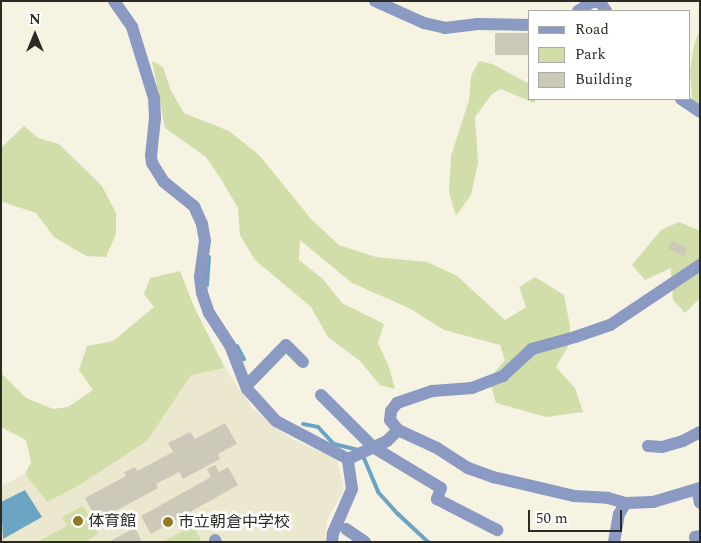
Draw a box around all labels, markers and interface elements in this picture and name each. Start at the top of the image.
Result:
text: N [29,9,41,30]
north arrow [10,10,60,60]
legend [528,10,691,100]
text: Road [575,18,609,41]
text: Park [575,43,606,66]
text: Building [575,68,632,91]
scale bar [531,500,625,532]
text: 50 m [536,507,568,530]
place label: 体育館 [88,511,136,531]
place label: 市立朝倉中学校 [178,512,290,532]
marker: 体育館 [72,515,84,527]
marker: 市立朝倉中学校 [162,516,174,528]

